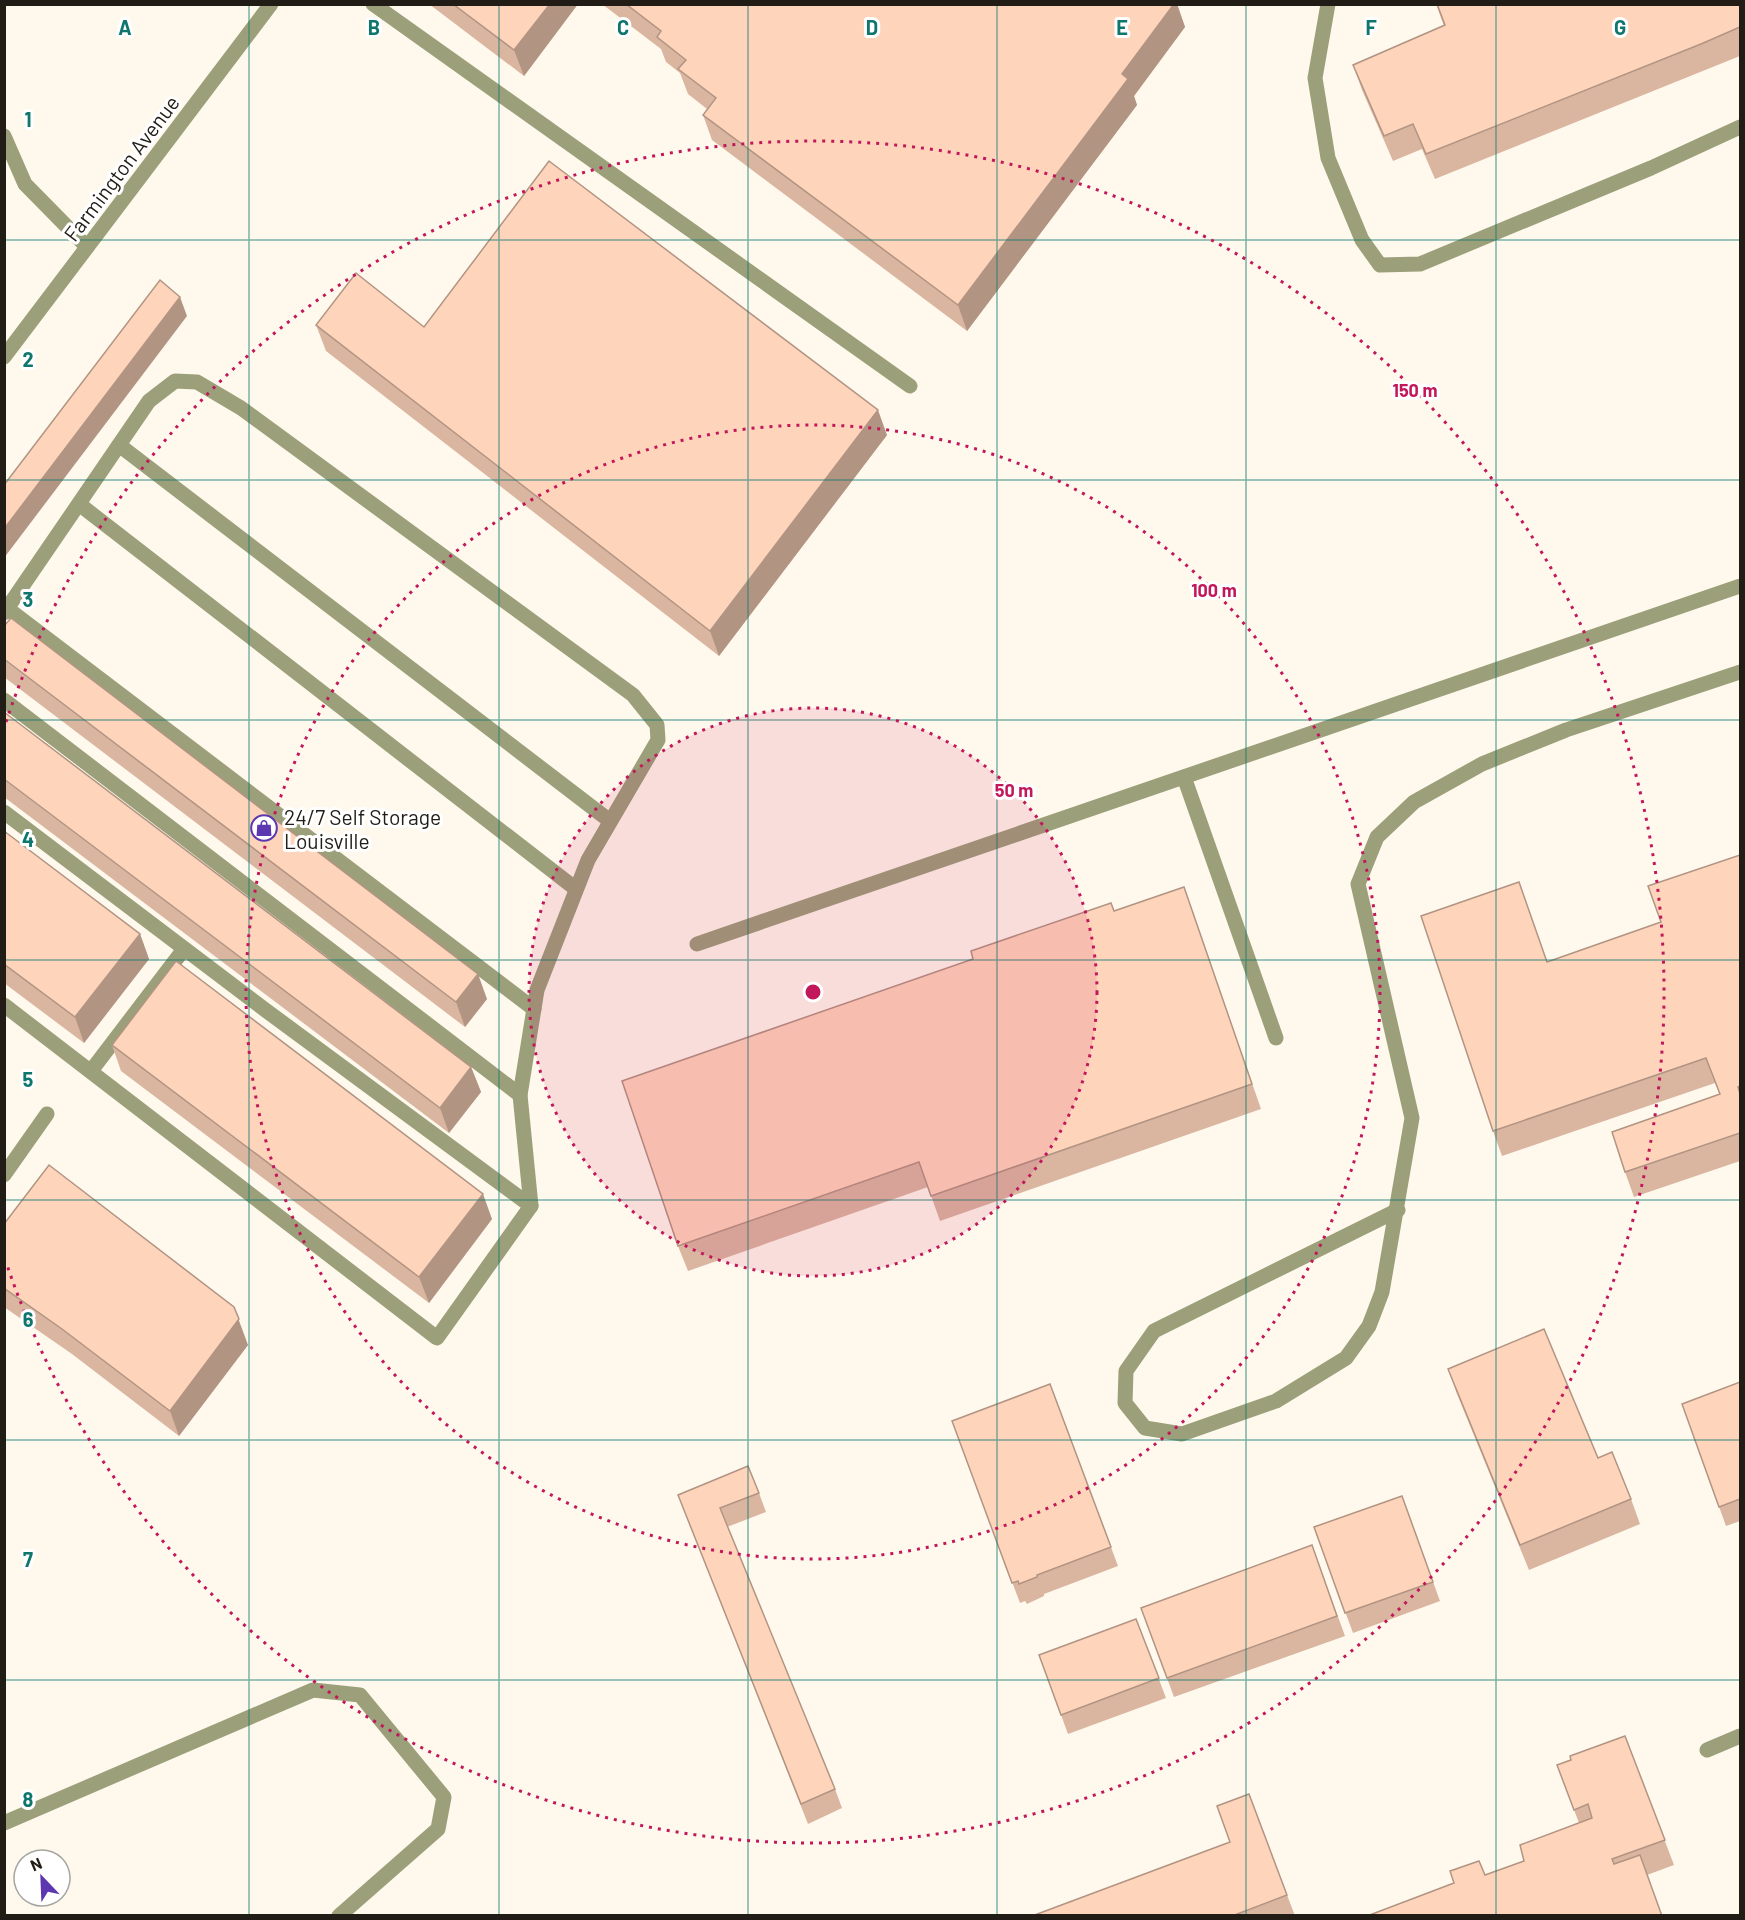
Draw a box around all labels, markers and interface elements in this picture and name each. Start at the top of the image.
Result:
text: A [118,15,132,39]
text: B [368,15,380,39]
text: C [617,15,629,39]
text: D [866,15,878,39]
text: E [1116,15,1128,39]
text: F [1365,15,1377,39]
text: G [1614,15,1626,39]
street label: Farmington Avenue [58,90,184,246]
text: 1 [24,107,32,131]
text: 2 [22,347,34,371]
text: 150 m [1393,379,1437,401]
text: 100 m [1191,579,1237,601]
text: 3 [23,587,33,611]
text: 50 m [995,779,1033,801]
place label: 24/7 Self Storage Louisville [284,804,441,853]
shop icon: 24/7 Self Storage Louisville [249,813,279,843]
text: 4 [22,827,34,851]
centre of rings [803,982,823,1002]
text: 5 [23,1067,34,1091]
text: 6 [23,1307,34,1331]
text: 7 [23,1547,33,1571]
text: 8 [23,1787,34,1811]
north arrow [12,1848,72,1908]
text: N [27,1853,45,1875]

